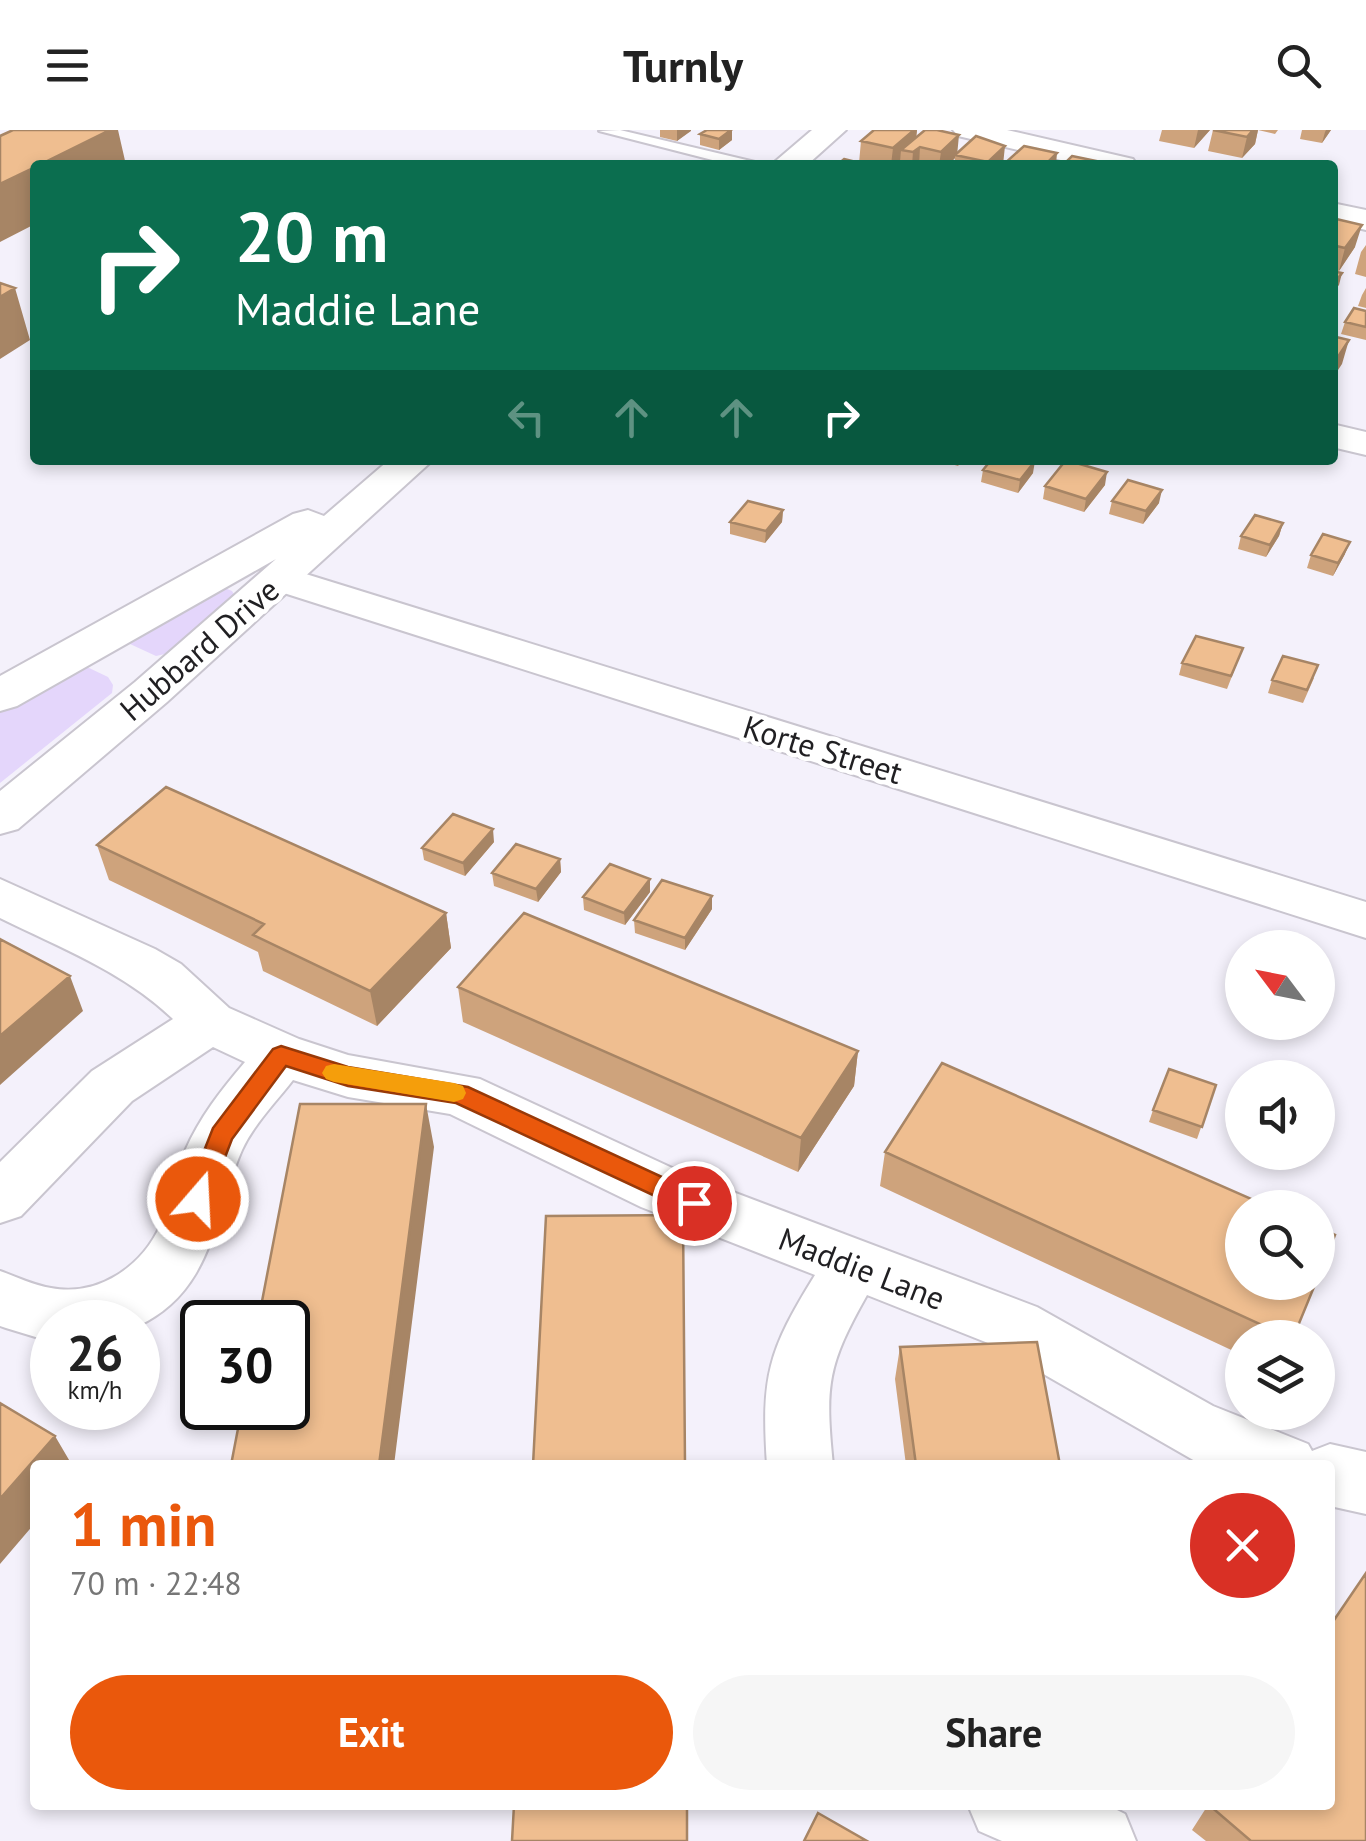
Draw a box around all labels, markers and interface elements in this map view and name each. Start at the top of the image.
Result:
text: Turnly [623,36,743,94]
icon: menu [40,38,95,93]
icon: search [1271,38,1326,93]
text: 20 m [235,191,388,281]
icon: right [70,200,200,330]
text: Maddie Lane [235,279,480,337]
icon: left [499,390,554,445]
icon: ahead [604,390,659,445]
icon: ahead [709,390,764,445]
icon: right [814,390,869,445]
street label: Hubbard Drive [111,568,287,730]
street label: Korte Street [738,705,908,793]
north arrow [1225,930,1335,1040]
map controls [1225,930,1335,1430]
button: sound [1225,1060,1335,1170]
position arrow [146,1147,250,1251]
pin [652,1161,737,1246]
icon: arrive [667,1176,722,1231]
button: search [1225,1190,1335,1300]
street label: Maddie Lane [773,1217,951,1319]
speed limit sign: 30 [180,1300,310,1430]
text: 26 [67,1320,123,1385]
button: layers [1225,1320,1335,1430]
text: km/h [68,1374,122,1406]
text: 1 min [70,1485,216,1563]
button: close [1190,1493,1295,1598]
text: 70 m · 22:48 [70,1562,242,1604]
button: Exit [70,1675,673,1790]
button: Share [693,1675,1295,1790]

